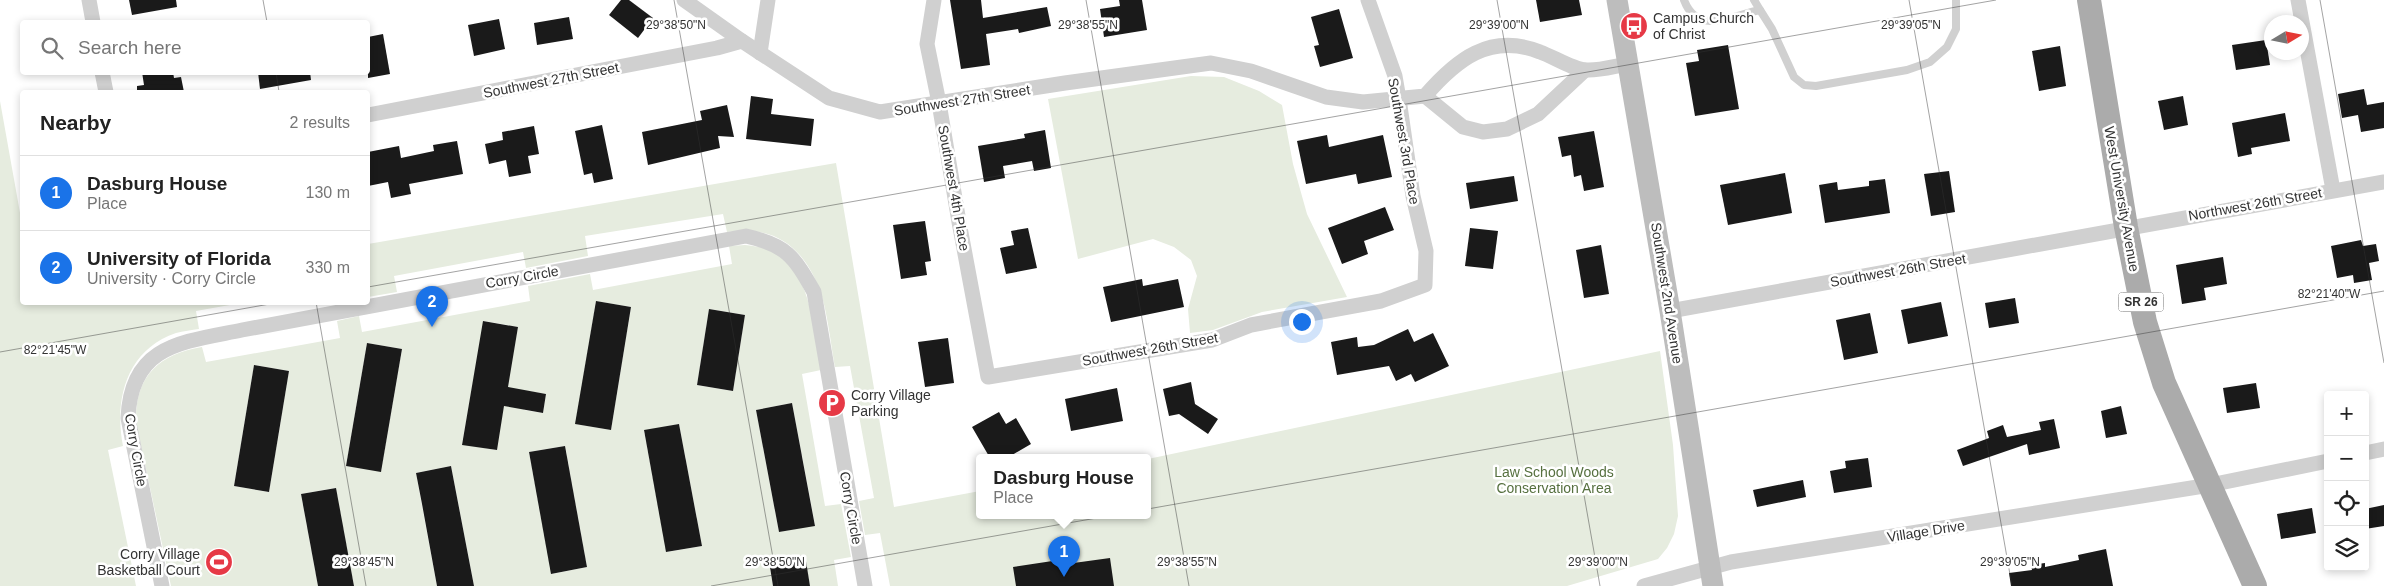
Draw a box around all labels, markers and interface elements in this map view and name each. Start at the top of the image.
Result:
place label: Campus Church of Christ [1653,10,1754,42]
bus stop icon: Campus Church of Christ [1619,11,1649,41]
north arrow [2264,15,2309,60]
text: 29°38'50"N [646,18,706,32]
text: 29°38'55"N [1058,18,1118,32]
text: 29°39'00"N [1469,18,1529,32]
text: 29°39'05"N [1881,18,1941,32]
search box [20,20,370,75]
icon: search [38,34,66,62]
text: Search here [78,37,182,58]
street label: Southwest 27th Street [482,59,620,101]
street label: Southwest 3rd Place [1385,76,1423,206]
street label: Southwest 27th Street [893,81,1031,119]
text: Nearby [40,111,111,134]
text: 2 results [290,114,350,131]
street label: Southwest 4th Place [935,124,973,252]
street label: West University Avenue [2101,125,2143,273]
text: Dasburg House [87,173,227,194]
text: 1 [52,184,60,201]
text: 130 m [306,184,350,201]
street label: Northwest 26th Street [2187,184,2323,224]
text: Place [87,195,127,212]
street label: Southwest 2nd Avenue [1648,221,1686,365]
text: University of Florida [87,248,271,269]
street label: Southwest 26th Street [1829,250,1967,290]
text: 2 [52,259,60,276]
text: 330 m [306,259,350,276]
street label: Corry Circle [484,263,560,291]
text: University · Corry Circle [87,270,256,287]
pin: 2 [416,286,448,327]
text: 82°21'40"W [2298,287,2361,301]
road number: SR 26 [2118,292,2164,312]
your location [1289,309,1315,335]
street label: Southwest 26th Street [1081,329,1219,369]
text: 82°21'45"W [24,343,87,357]
place label: Corry Village Parking [851,387,931,419]
parking icon: Corry Village Parking [817,388,847,418]
map controls [2324,391,2369,571]
button: + [2324,391,2369,436]
street label: Corry Circle [122,412,150,488]
button: − [2324,436,2369,481]
popup [976,454,1151,519]
park label: Law School Woods Conservation Area [1494,464,1614,496]
text: Dasburg House [993,467,1134,488]
street label: Corry Circle [837,470,865,546]
button: locate [2324,481,2369,526]
text: Place [993,489,1033,506]
street label: Village Drive [1886,517,1966,545]
button: layers [2324,526,2369,571]
pin: 1 [1048,536,1080,577]
place label: Corry Village Basketball Court [97,546,200,578]
sports icon: Corry Village Basketball Court [204,547,234,577]
text: 29°38'45"N [334,555,394,569]
text: 29°38'50"N [745,555,805,569]
text: 29°38'55"N [1157,555,1217,569]
text: 29°39'00"N [1568,555,1628,569]
text: 29°39'05"N [1980,555,2040,569]

